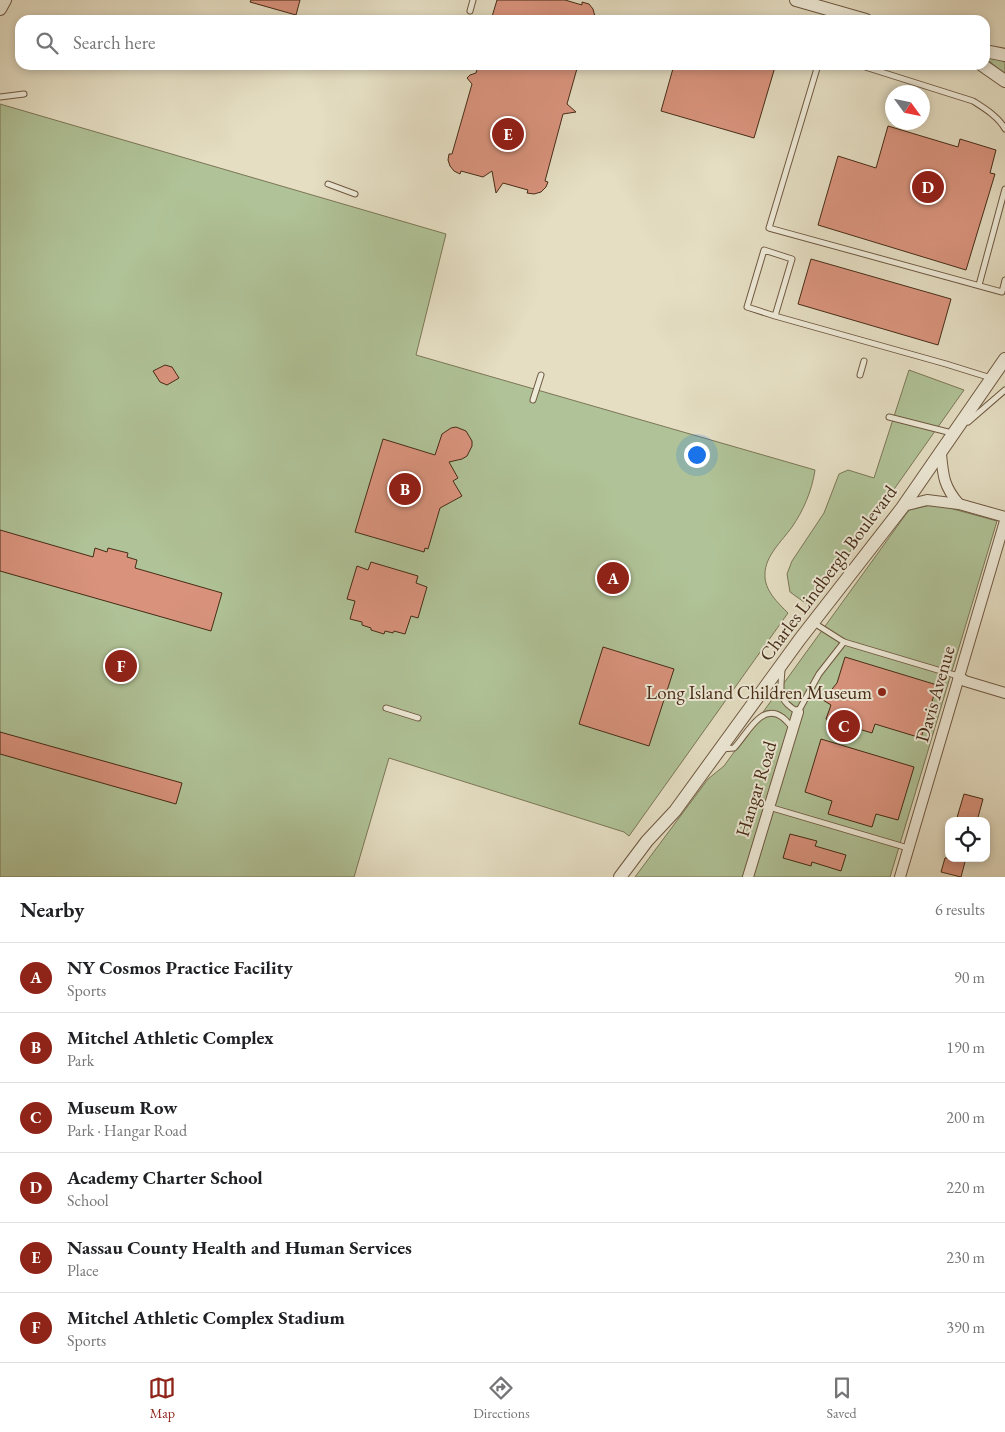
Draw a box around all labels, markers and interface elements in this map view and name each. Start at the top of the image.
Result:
search box [15,15,990,70]
icon: search [33,29,61,57]
text: Search here [73,30,155,55]
north arrow [885,85,930,130]
pin: E [492,115,524,153]
pin: D [912,168,944,206]
your location [684,442,710,468]
pin: B [389,470,421,508]
street label: Charles Lindbergh Boulevard [754,480,903,666]
pin: A [597,559,629,597]
street label: Davis Avenue [909,643,961,745]
pin: F [105,647,137,685]
place label: Long Island Children Museum [646,680,872,705]
marker: Long Island Children Museum [876,686,888,698]
pin: C [828,707,860,745]
street label: Hangar Road [730,738,783,840]
map controls [945,817,990,862]
button: locate [945,817,990,862]
text: Nearby [20,896,84,923]
text: 6 results [935,899,985,920]
text: NY Cosmos Practice Facility [67,955,293,980]
text: A [30,967,42,988]
text: 90 m [954,967,985,988]
text: Sports [67,980,106,1001]
text: Mitchel Athletic Complex [67,1025,274,1050]
text: B [31,1037,41,1058]
text: 190 m [946,1037,985,1058]
text: Park [67,1050,94,1071]
text: Museum Row [67,1095,178,1120]
text: C [30,1107,42,1128]
text: 200 m [946,1107,985,1128]
text: Park · Hangar Road [67,1120,187,1141]
text: Academy Charter School [67,1165,263,1190]
text: D [30,1177,42,1198]
text: 220 m [946,1177,985,1198]
text: School [67,1190,109,1211]
text: Nassau County Health and Human Services [67,1235,412,1260]
text: E [31,1247,41,1268]
text: 230 m [946,1247,985,1268]
text: Place [67,1260,99,1281]
text: Mitchel Athletic Complex Stadium [67,1305,345,1330]
text: F [32,1317,40,1338]
text: 390 m [946,1317,985,1338]
text: Sports [67,1330,106,1351]
tab: Map [148,1374,176,1422]
tab: Directions [473,1374,530,1422]
tab: Saved [827,1374,857,1422]

